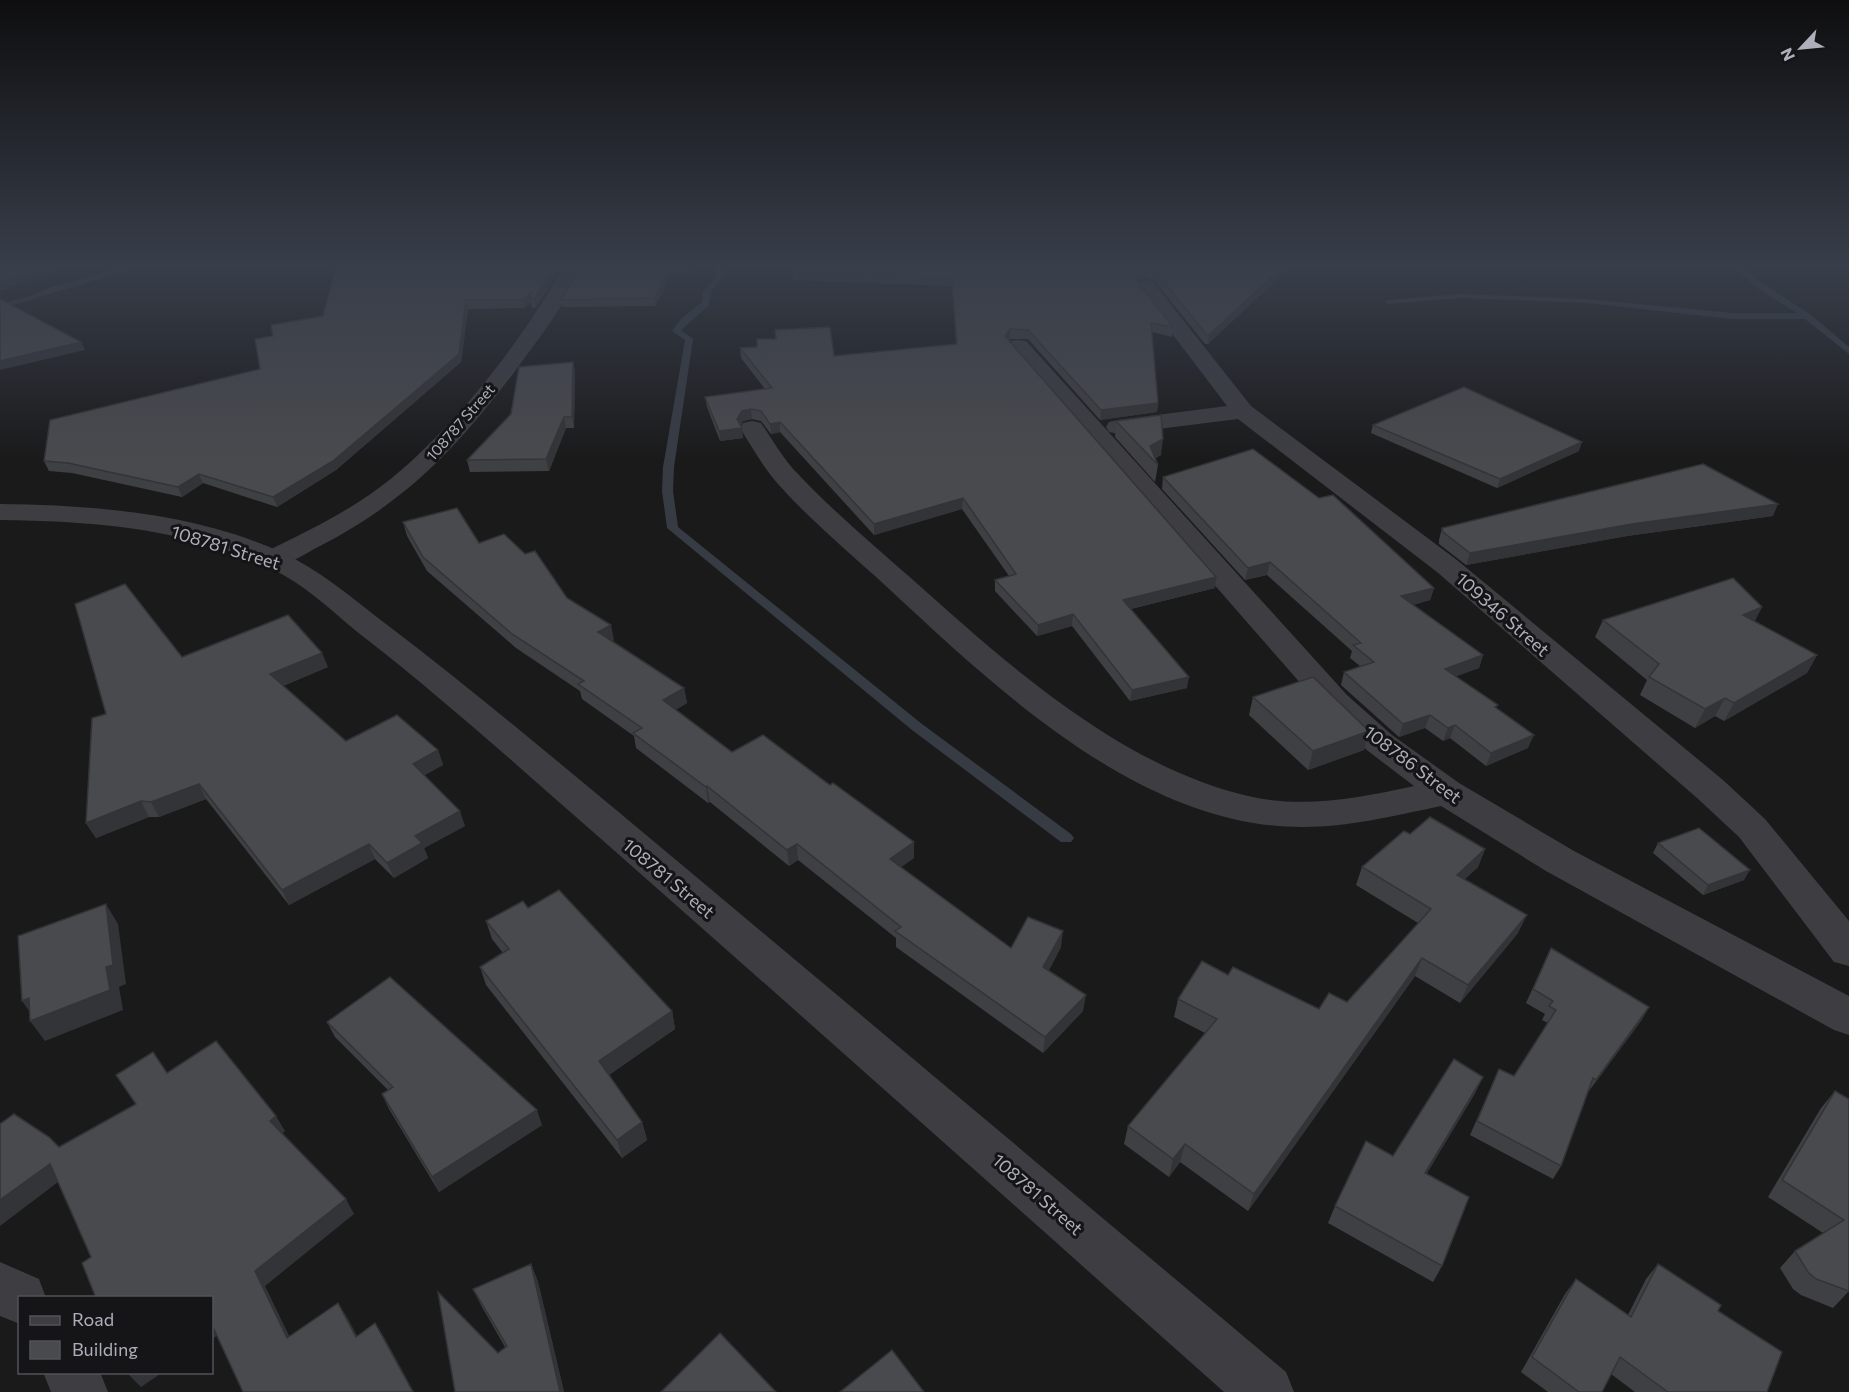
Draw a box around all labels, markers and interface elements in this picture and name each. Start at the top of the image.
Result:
north arrow [1771,18,1831,78]
text: N [1776,45,1798,64]
street label: 108787 Street [422,380,498,464]
street label: 108781 Street [169,520,283,574]
street label: 109346 Street [1452,567,1554,661]
street label: 108786 Street [1360,720,1466,808]
street label: 108781 Street [619,833,719,923]
street label: 108781 Street [988,1149,1088,1239]
legend [18,1296,213,1374]
text: Road [72,1308,114,1330]
text: Building [72,1338,138,1360]

